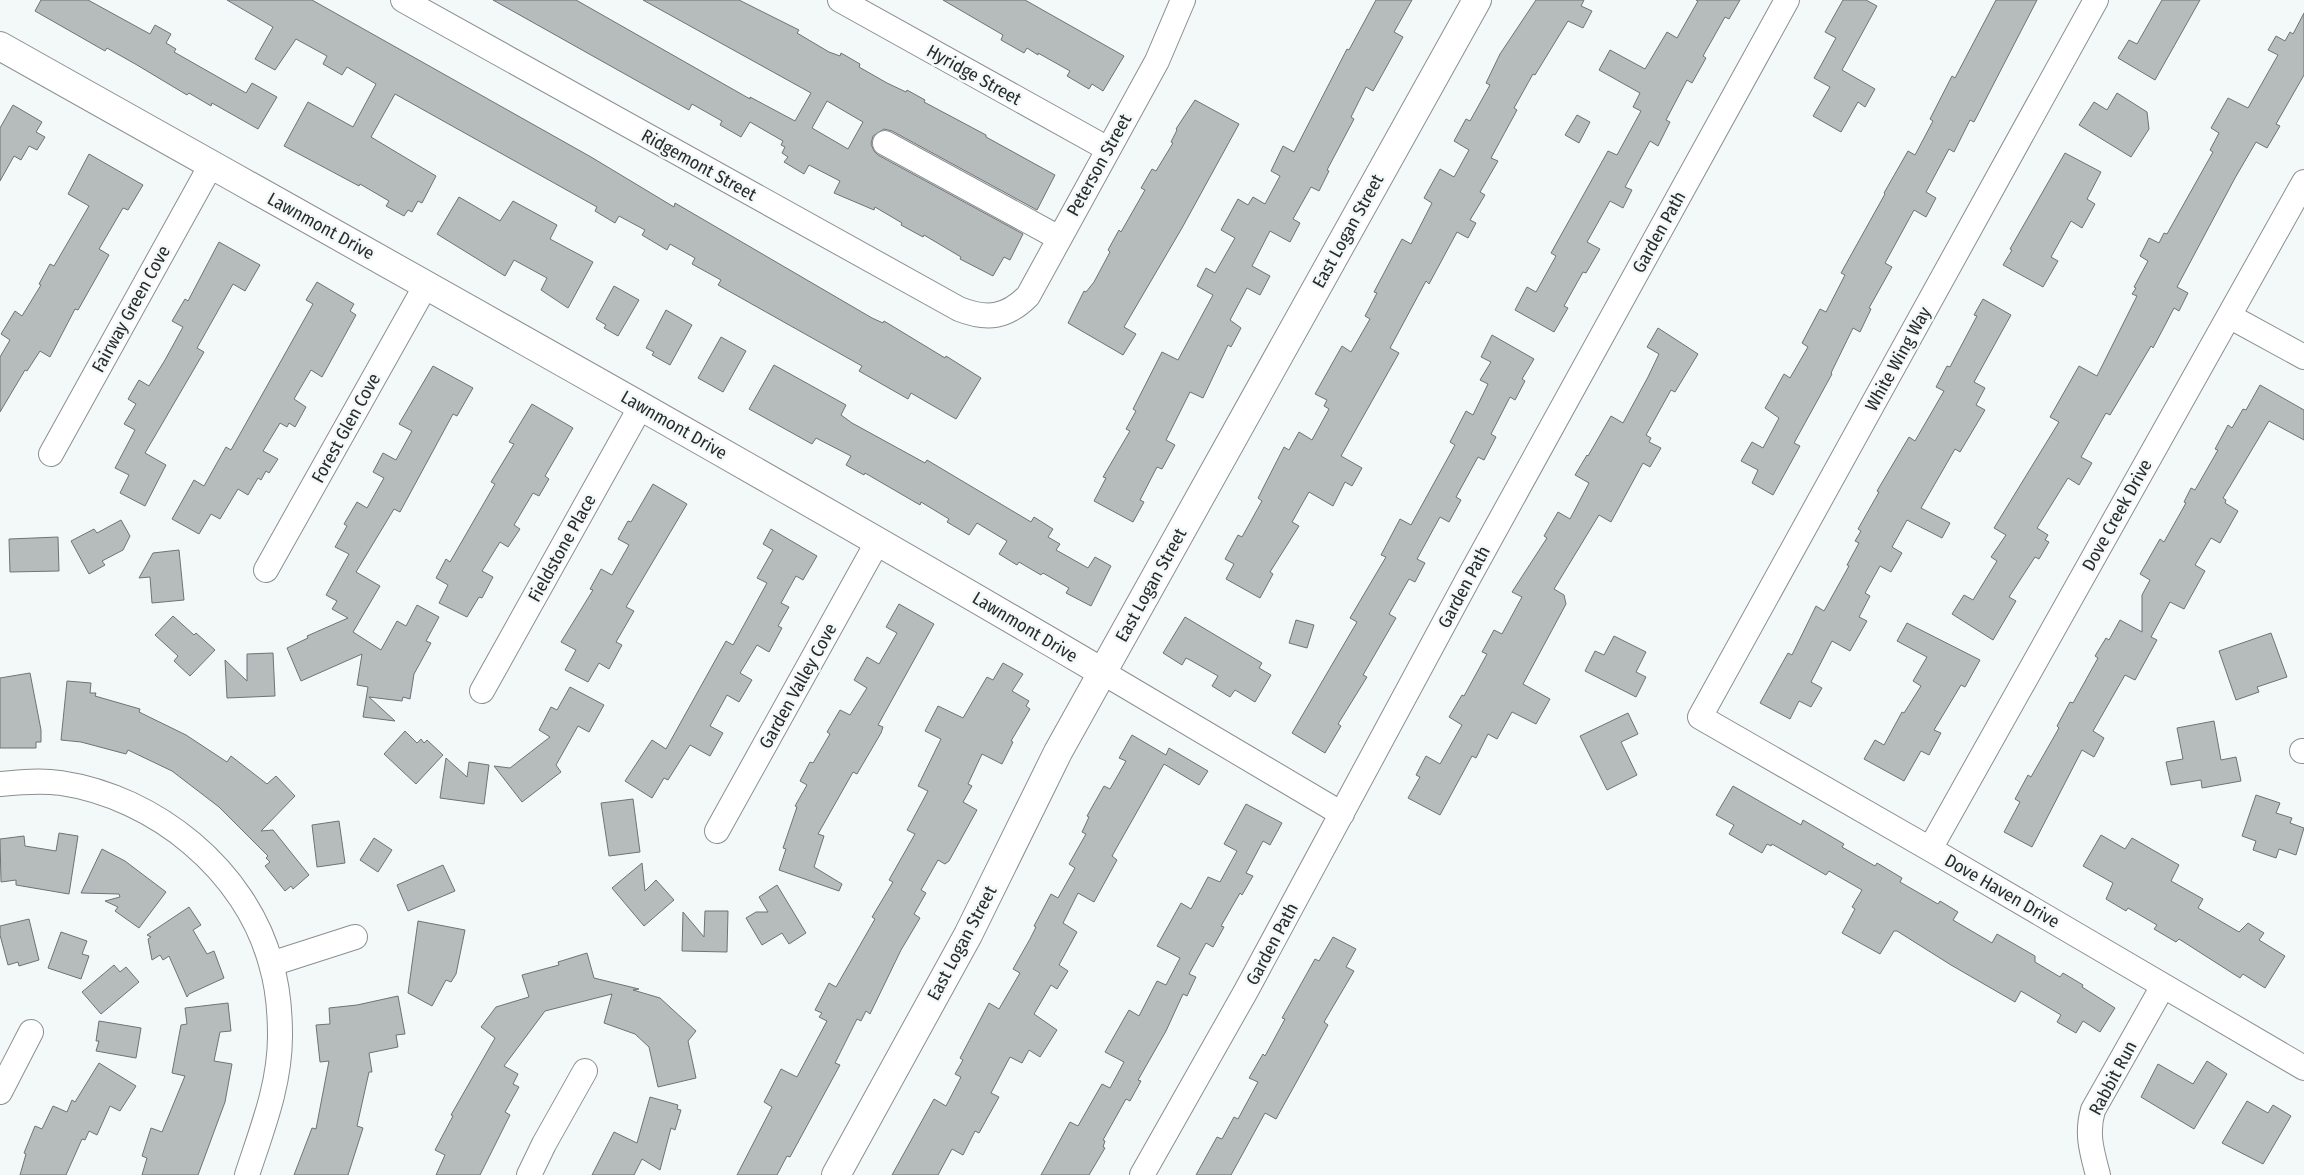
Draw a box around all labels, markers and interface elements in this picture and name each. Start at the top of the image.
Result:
street label: Hyridge Street [923,40,1025,110]
street label: Peterson Street [1062,110,1136,220]
street label: Ridgemont Street [638,124,761,206]
street label: East Logan Street [1308,170,1388,292]
street label: Garden Path [1628,187,1690,277]
street label: Lawnmont Drive [264,188,378,264]
street label: Fairway Green Cove [87,242,175,376]
street label: White Wing Way [1860,303,1936,415]
street label: Forest Glen Cove [307,369,385,487]
street label: Lawnmont Drive [617,386,731,464]
street label: Dove Creek Drive [2077,455,2157,575]
street label: Fieldstone Place [523,490,601,606]
street label: East Logan Street [1111,524,1191,646]
street label: Garden Path [1433,542,1495,632]
street label: Lawnmont Drive [968,587,1082,667]
street label: Garden Valley Cove [754,619,842,752]
street label: Dove Haven Drive [1941,849,2063,933]
street label: East Logan Street [923,882,1002,1004]
street label: Garden Path [1241,899,1303,989]
street label: Rabbit Run [2084,1037,2142,1119]

